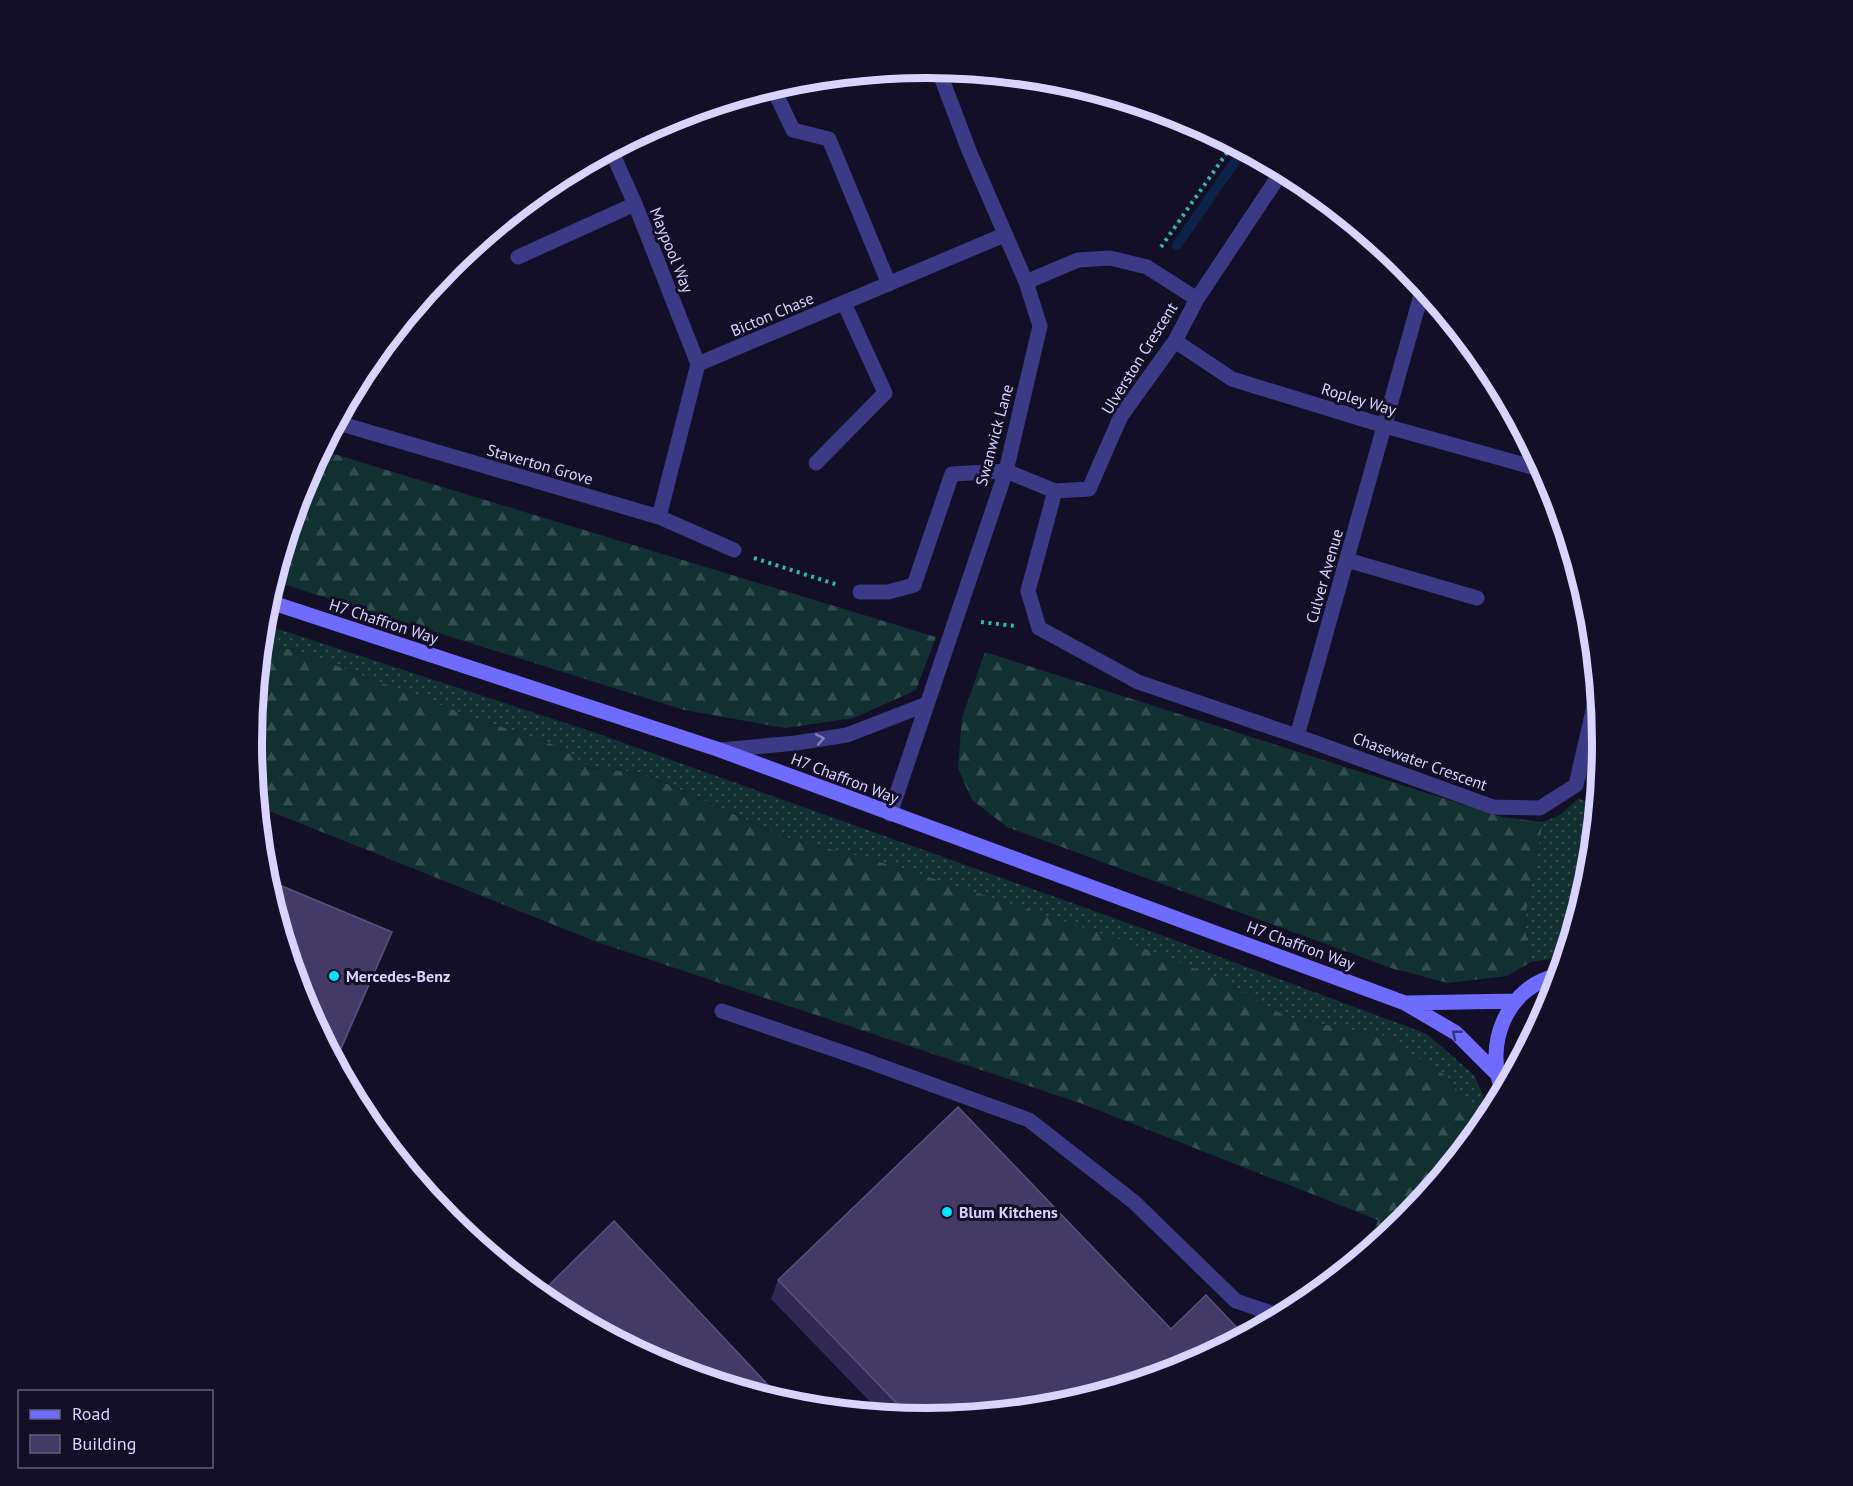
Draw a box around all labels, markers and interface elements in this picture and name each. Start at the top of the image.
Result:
street label: Maypool Way [646,204,698,296]
street label: Bicton Chase [727,288,817,340]
street label: Ulverston Crescent [1097,298,1182,418]
street label: Ropley Way [1319,378,1399,420]
street label: Swanwick Lane [971,382,1017,488]
street label: Staverton Grove [485,439,595,489]
street label: Culver Avenue [1301,527,1347,625]
street label: H7 Chaffron Way [327,594,442,648]
street label: Chasewater Crescent [1350,727,1490,795]
one-way arrow [815,734,825,746]
street label: H7 Chaffron Way [788,748,902,808]
street label: H7 Chaffron Way [1244,916,1358,974]
place label: Mercedes-Benz [346,966,450,986]
marker: Mercedes-Benz [327,969,341,983]
one-way arrow [1451,1031,1462,1042]
place label: Blum Kitchens [959,1202,1058,1222]
marker: Blum Kitchens [940,1205,954,1219]
legend [18,1390,213,1468]
text: Road [72,1402,110,1425]
text: Building [72,1432,136,1455]

